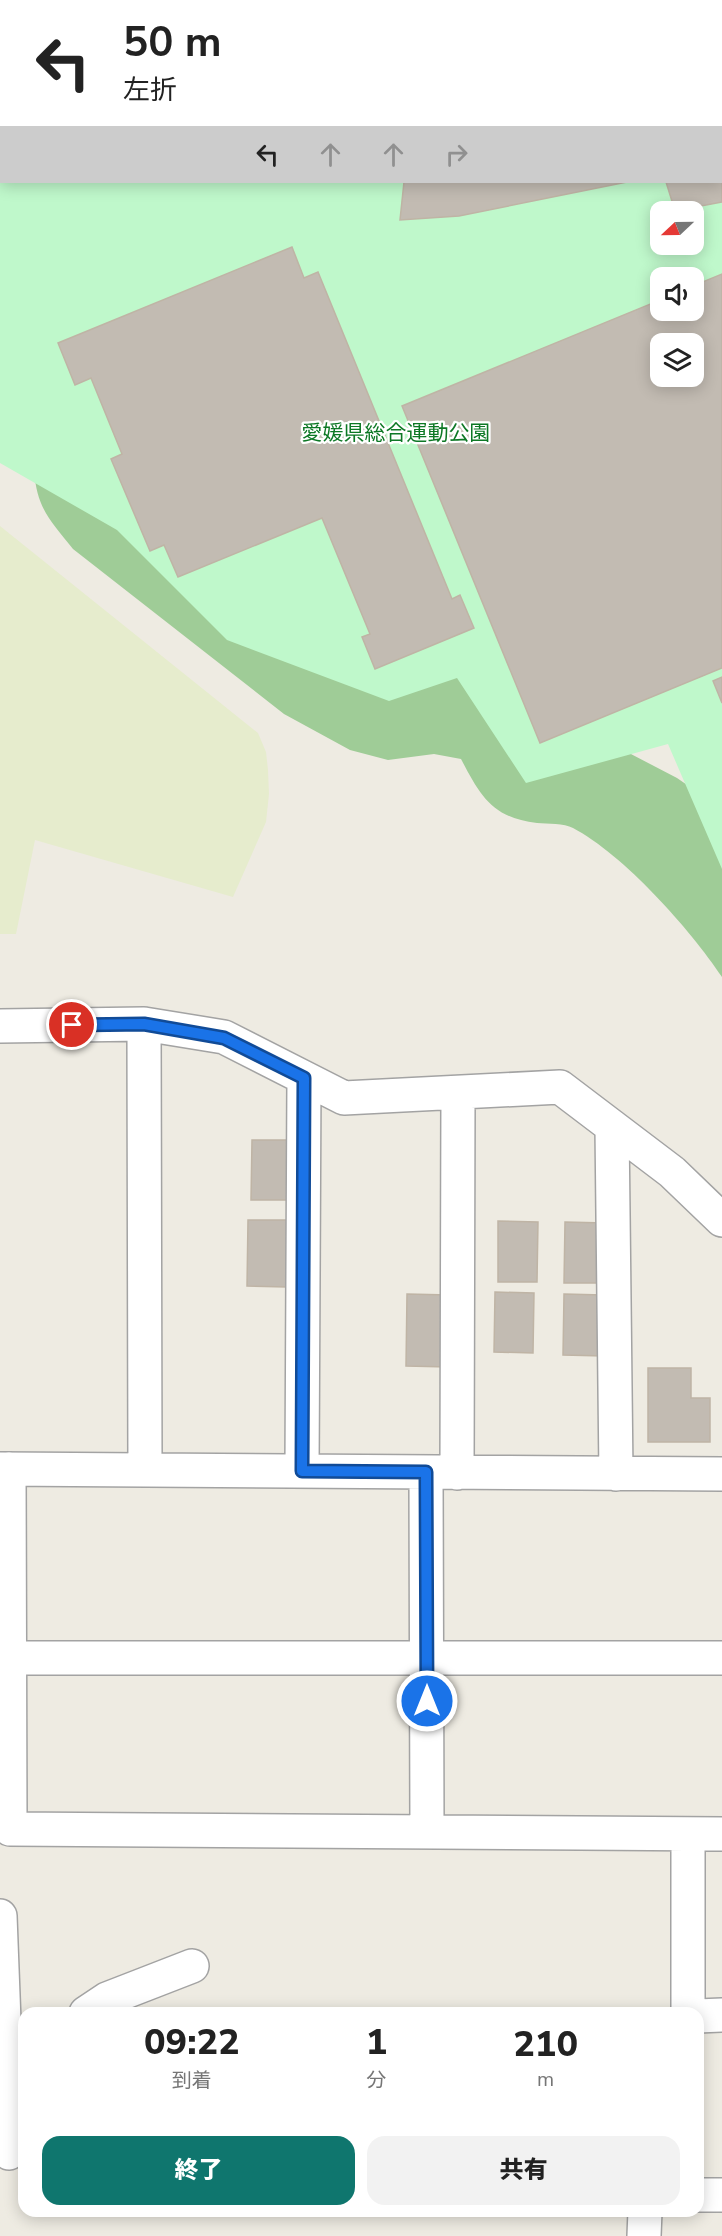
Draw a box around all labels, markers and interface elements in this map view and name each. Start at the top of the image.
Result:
text: 50 m [123,14,222,71]
icon: left [24,24,102,102]
text: 左折 [123,72,177,109]
icon: left [251,138,284,171]
icon: ahead [314,138,347,171]
icon: ahead [377,138,410,171]
icon: right [440,138,473,171]
north arrow [650,201,704,255]
map controls [650,201,704,387]
button: sound [650,267,704,321]
button: layers [650,333,704,387]
park label: 愛媛県総合運動公園 [302,419,491,447]
pin [46,999,97,1050]
icon: arrive [55,1008,88,1041]
position arrow [395,1669,459,1733]
text: 09:22 [144,2018,240,2067]
text: 1 [366,2018,387,2067]
text: 210 [513,2020,578,2069]
text: m [537,2066,554,2093]
text: 到着 [172,2067,212,2094]
text: 分 [366,2067,386,2094]
button: 終了 [42,2136,355,2205]
button: 共有 [367,2136,680,2205]

